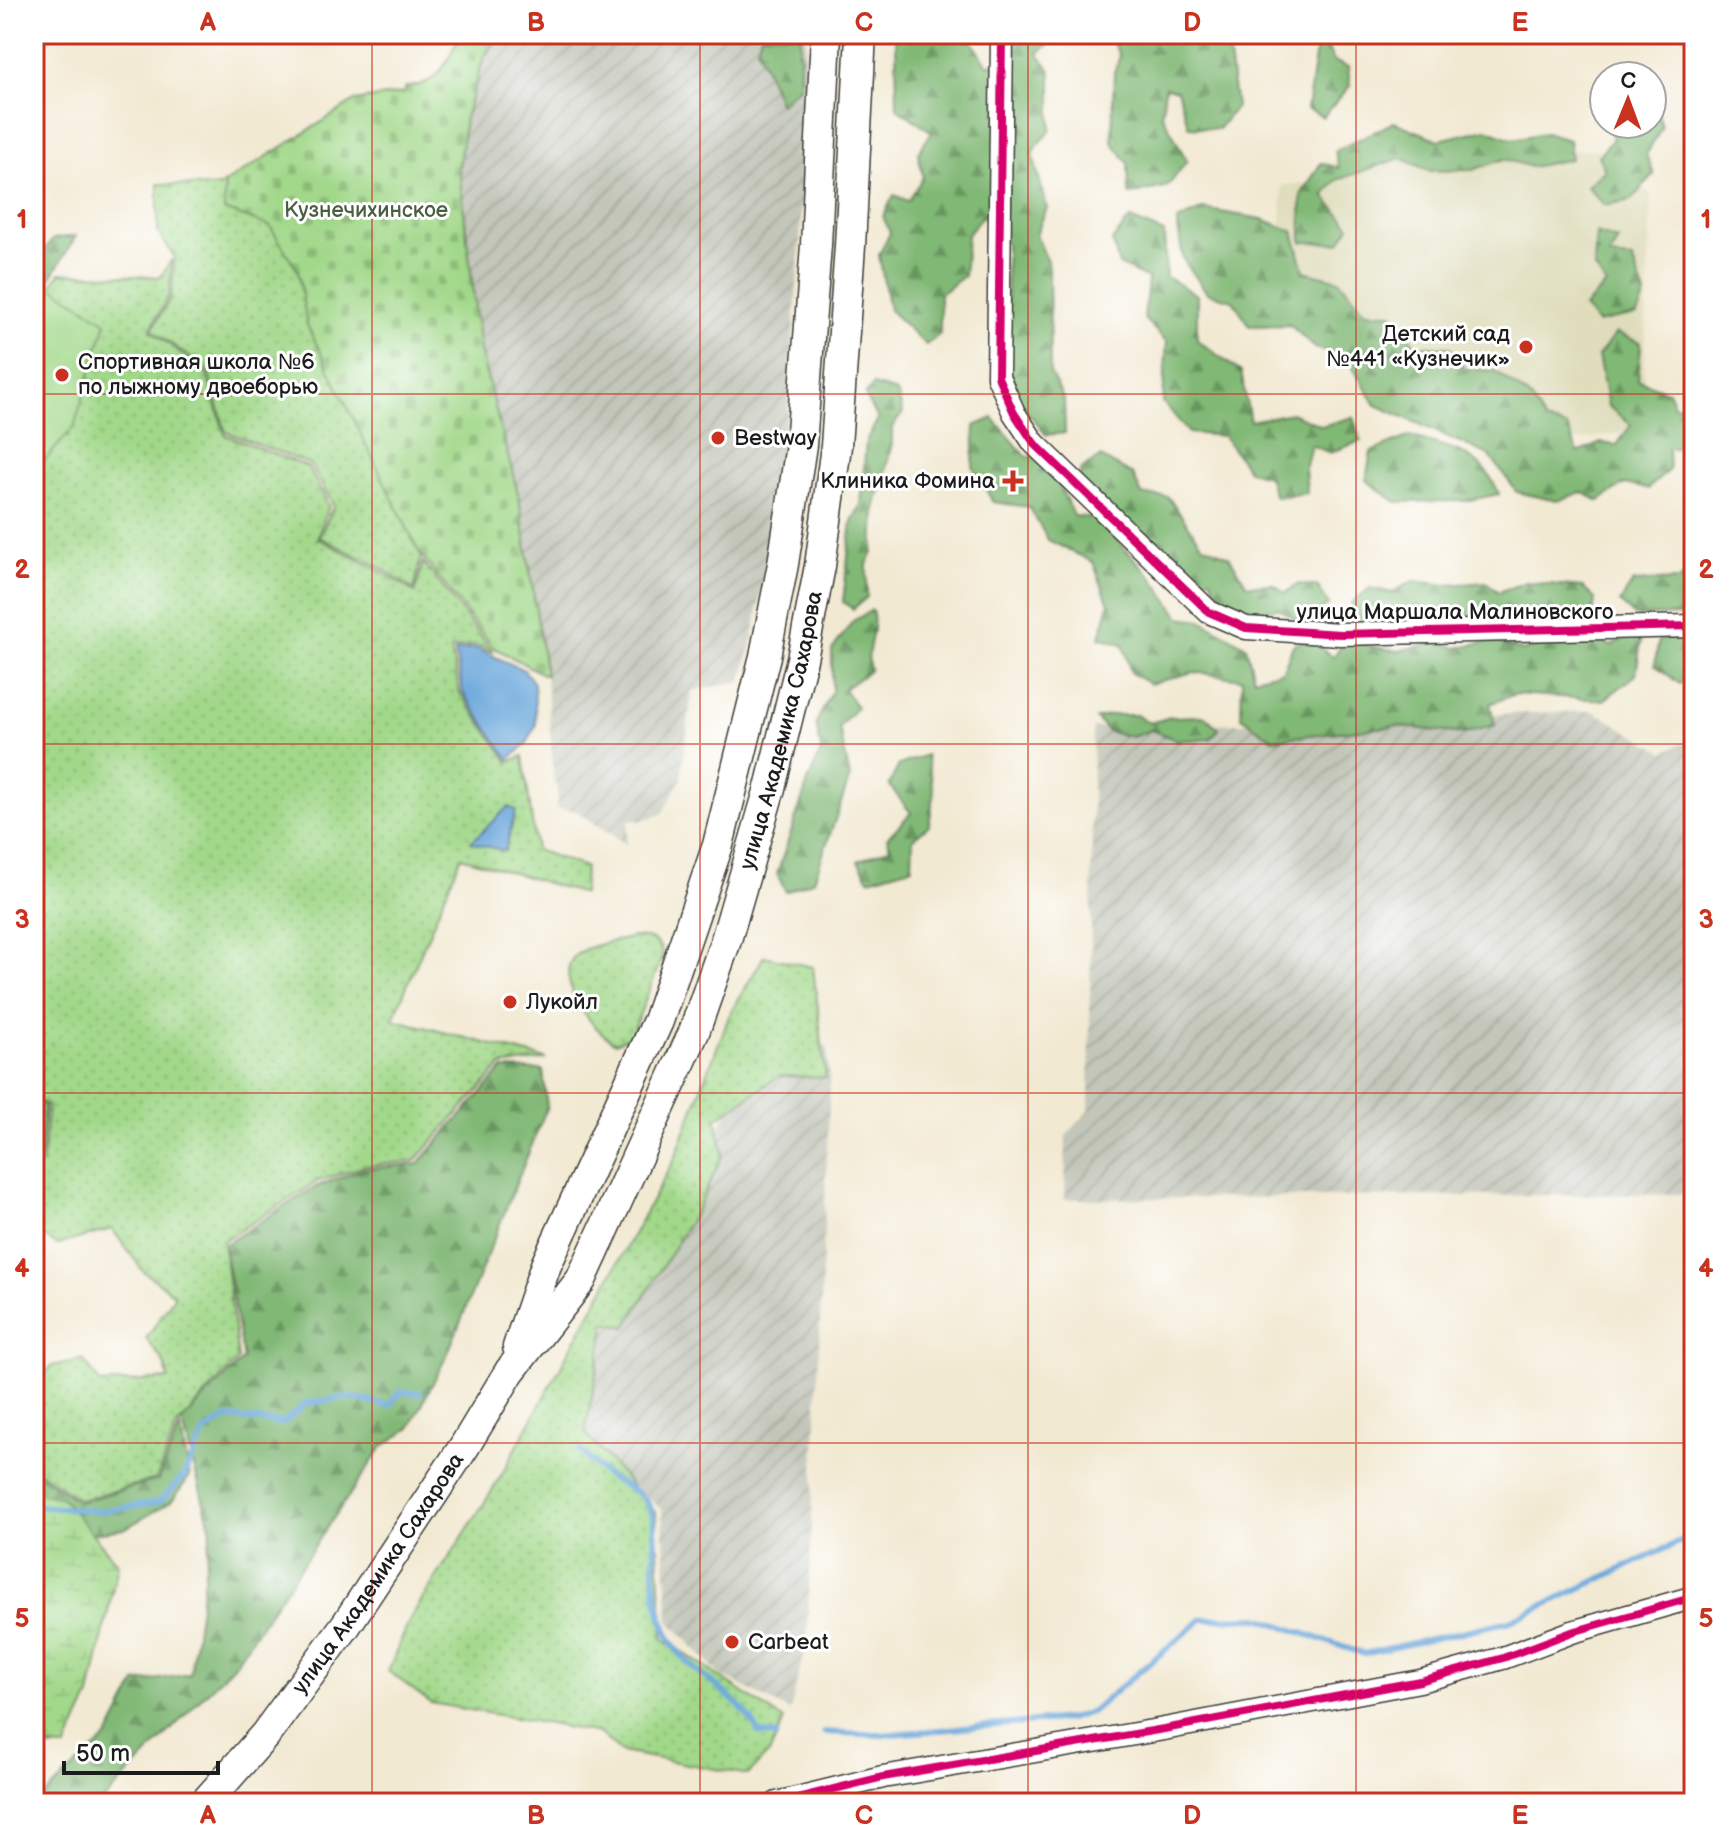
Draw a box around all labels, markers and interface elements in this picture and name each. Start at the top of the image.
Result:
text: A [199,8,216,39]
text: B [527,8,545,39]
text: C [855,8,873,39]
text: D [1183,8,1201,39]
text: E [1512,8,1529,39]
north arrow [1588,60,1668,140]
text: С [1620,68,1636,95]
park label: Кузнечихинское [284,197,448,224]
text: 1 [17,205,27,236]
text: 1 [1701,205,1711,236]
place label: Детский сад №441 «Кузнечик» [1326,321,1510,373]
marker: Детский сад №441 «Кузнечик» [1517,338,1535,356]
place label: Спортивная школа №6 по лыжному двоеборью [78,349,318,401]
marker: Спортивная школа №6 по лыжному двоеборью [53,366,71,384]
place label: Bestway [734,425,817,452]
marker: Bestway [709,429,727,447]
place label: Клиника Фомина [820,468,995,495]
marker: Клиника Фомина [1002,470,1024,492]
text: 2 [14,555,30,586]
text: 2 [1698,555,1714,586]
street label: улица Академика Сахарова [734,589,828,873]
street label: улица Маршала Малиновского [1297,599,1613,626]
text: 3 [14,905,30,936]
text: 3 [1698,905,1714,936]
place label: Лукойл [525,989,598,1016]
marker: Лукойл [501,993,519,1011]
text: 4 [14,1254,30,1285]
text: 4 [1698,1254,1714,1285]
street label: улица Академика Сахарова [286,1448,470,1699]
text: 5 [14,1604,30,1635]
text: 5 [1698,1604,1714,1635]
place label: Carbeat [748,1629,829,1656]
marker: Carbeat [723,1633,741,1651]
scale bar [64,1725,218,1775]
text: 50 m [76,1739,130,1768]
text: A [199,1801,216,1832]
text: B [527,1801,545,1832]
text: C [855,1801,873,1832]
text: D [1183,1801,1201,1832]
text: E [1512,1801,1529,1832]

